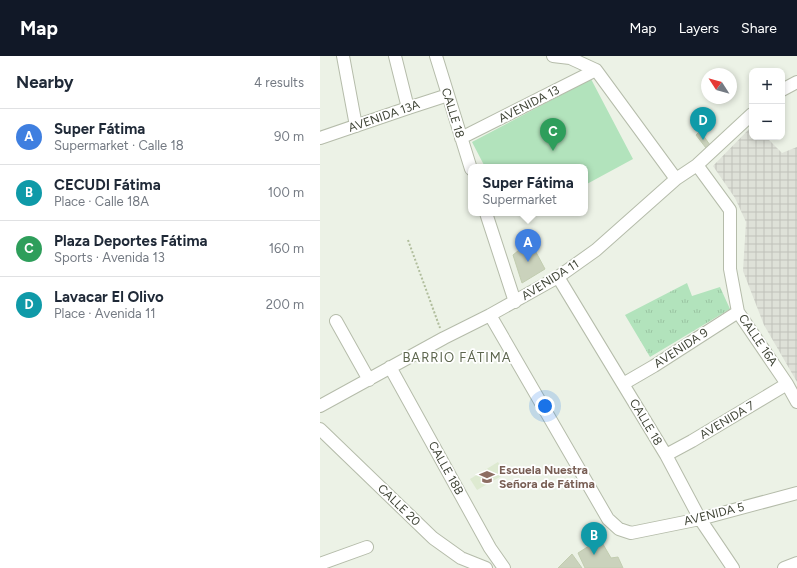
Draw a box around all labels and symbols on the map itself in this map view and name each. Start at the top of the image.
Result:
north arrow [701,68,737,104]
street label: AVENIDA 13 [496,83,562,125]
street label: CALLE 18 [439,86,467,140]
street label: AVENIDA 13A [346,97,422,135]
pin: D [690,107,716,140]
pin: C [540,118,566,151]
pin: A [515,229,541,262]
street label: AVENIDA 11 [519,257,581,303]
street label: CALLE 16A [736,312,780,368]
street label: AVENIDA 9 [651,325,711,371]
district label: BARRIO FÁTIMA [402,350,512,365]
your location [535,396,555,416]
street label: CALLE 18 [627,396,665,448]
street label: AVENIDA 7 [697,398,757,442]
street label: CALLE 18B [426,439,466,497]
place label: Escuela Nuestra Señora de Fátima [499,463,595,491]
school or university icon: Escuela Nuestra Señora de Fátima [478,468,496,486]
street label: CALLE 20 [375,481,423,529]
street label: AVENIDA 5 [682,500,746,528]
pin: B [581,522,607,555]

